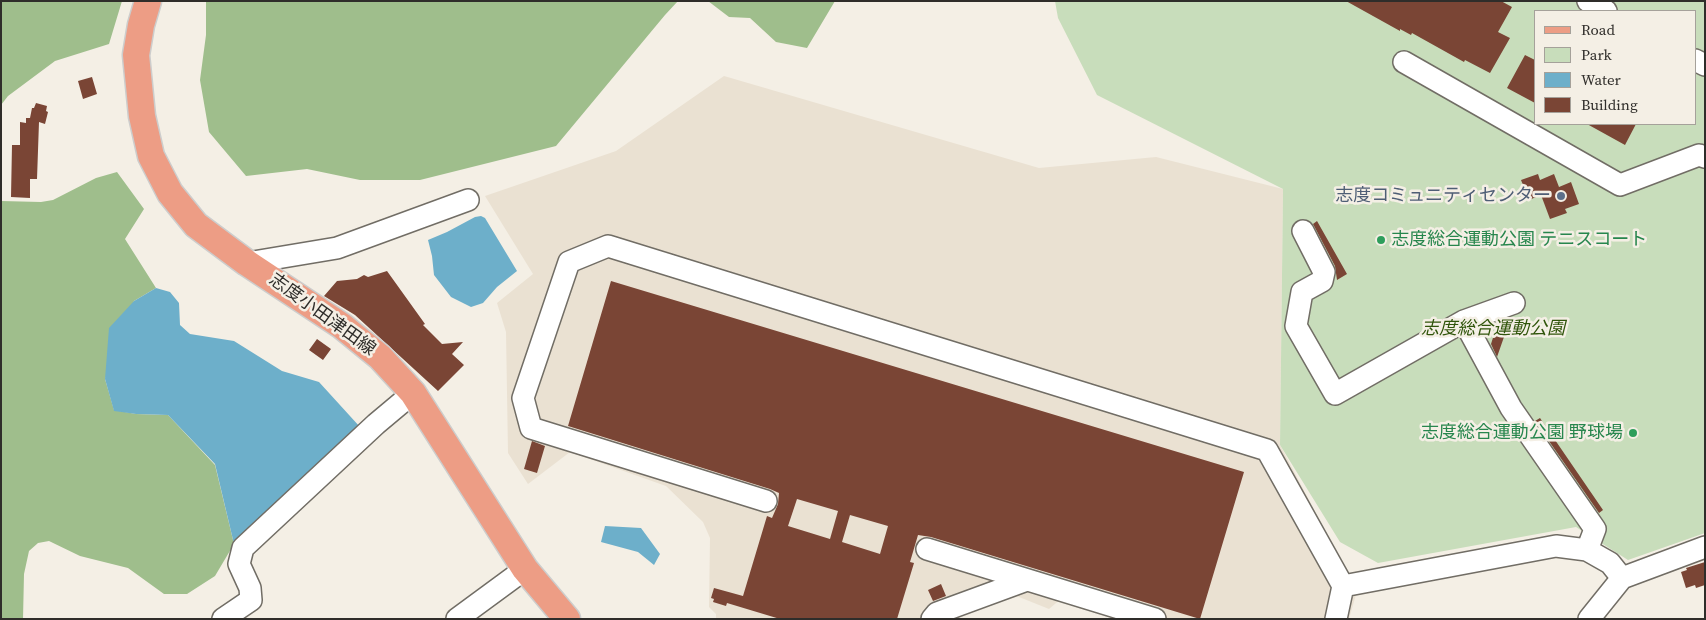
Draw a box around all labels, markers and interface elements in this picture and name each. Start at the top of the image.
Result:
legend [1534,10,1696,125]
text: Road [1581,19,1615,40]
text: Park [1581,44,1612,65]
text: Water [1581,69,1621,90]
text: Building [1581,94,1638,115]
place label: 志度コミュニティセンター [1335,185,1551,207]
marker: 志度コミュニティセンター [1555,190,1567,202]
place label: 志度総合運動公園 テニスコート [1391,229,1647,251]
marker: 志度総合運動公園 テニスコート [1375,234,1387,246]
street label: 志度小田津田線 [265,269,379,361]
park label: 志度総合運動公園 [1421,318,1565,340]
place label: 志度総合運動公園 野球場 [1421,422,1623,444]
marker: 志度総合運動公園 野球場 [1627,427,1639,439]

